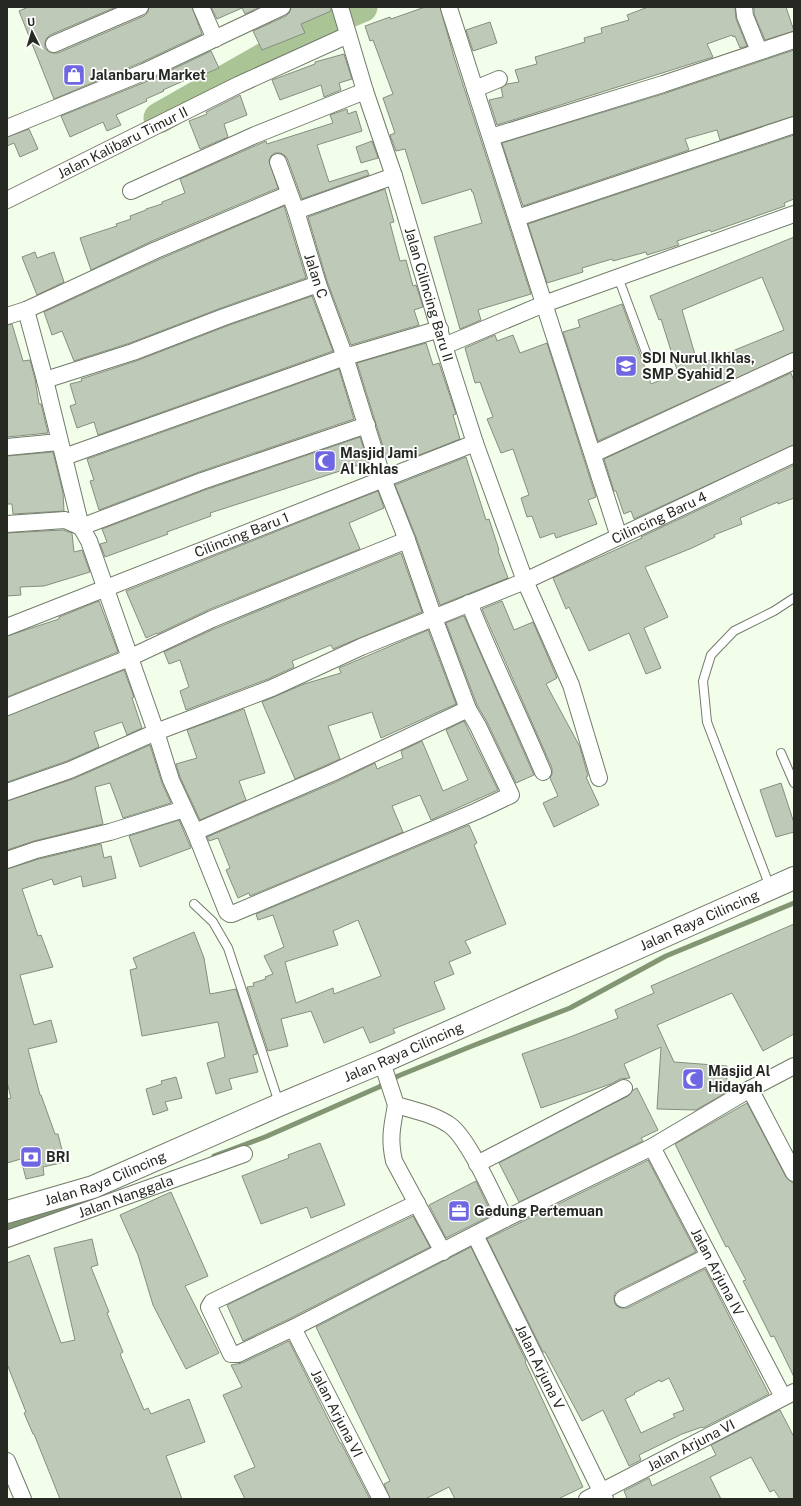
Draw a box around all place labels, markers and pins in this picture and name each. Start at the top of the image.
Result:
shop icon: Jalanbaru Market [61,62,87,88]
place label: Jalanbaru Market [90,67,206,83]
place label: SDI Nurul Ikhlas, SMP Syahid 2 [642,350,755,382]
school or university icon: SDI Nurul Ikhlas, SMP Syahid 2 [613,353,639,379]
place label: Masjid Jami Al Ikhlas [340,445,417,477]
mosque icon: Masjid Jami Al Ikhlas [312,448,338,474]
place label: Masjid Al Hidayah [708,1063,771,1095]
mosque icon: Masjid Al Hidayah [680,1066,706,1092]
bank icon: BRI [18,1144,44,1170]
place label: BRI [46,1149,70,1165]
office icon: Gedung Pertemuan [446,1198,472,1224]
place label: Gedung Pertemuan [474,1203,603,1219]

